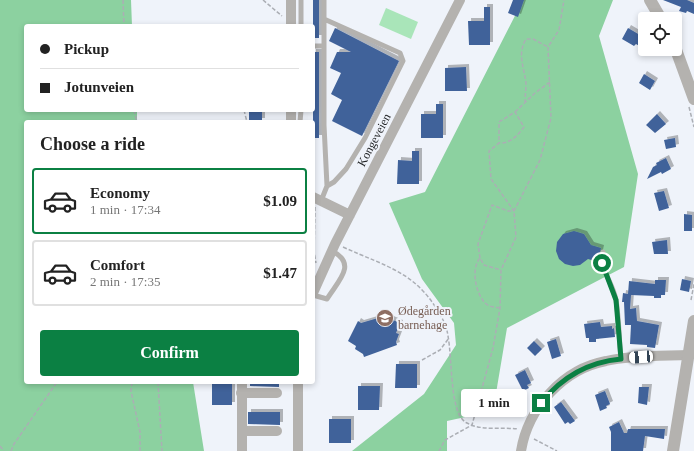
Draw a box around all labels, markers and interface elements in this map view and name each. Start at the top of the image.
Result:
map controls [638,12,682,56]
button: locate [638,12,682,56]
text: Pickup [64,41,109,57]
text: Jotunveien [64,79,134,95]
street label: Kongeveien [354,111,394,169]
text: Choose a ride [40,134,145,154]
icon: car [42,183,78,219]
text: Economy [90,185,150,201]
text: $1.09 [263,193,297,209]
text: 1 min · 17:34 [90,202,160,217]
route start [593,254,611,272]
icon: car [42,255,78,291]
text: Comfort [90,257,145,273]
text: $1.47 [263,265,297,281]
text: 2 min · 17:35 [90,274,160,289]
place label: Ødegården barnehage [398,304,451,332]
school or university icon: Ødegården barnehage [375,308,395,328]
button: Confirm [40,330,299,376]
car [629,350,653,364]
callout: 1 min [461,389,527,417]
route end [532,394,550,412]
text: 1 min [478,395,510,410]

